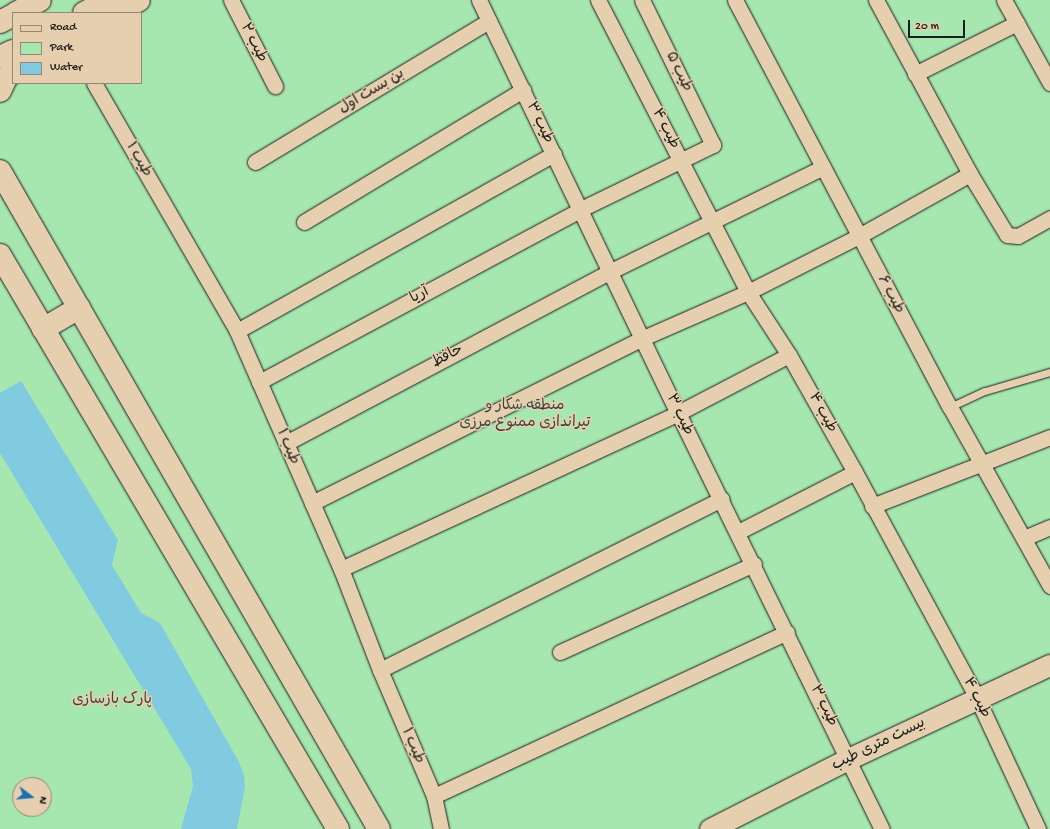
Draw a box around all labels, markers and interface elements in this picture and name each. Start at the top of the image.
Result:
legend [12,12,142,84]
scale bar [910,12,967,38]
street label: طیب ۲ [235,20,271,66]
text: 20 m [915,20,939,34]
text: Road [50,21,76,35]
text: Park [50,41,73,55]
street label: طیب ۵ [661,49,695,95]
text: Water [50,61,82,75]
street label: بن بست اول [336,65,408,119]
street label: طیب ۳ [521,99,557,147]
street label: طیب ۴ [647,106,683,152]
street label: طیب ۱ [121,139,155,181]
street label: طیب ۶ [872,273,908,317]
street label: آریا [407,284,433,308]
street label: حافظ [429,341,467,373]
street label: طیب ۴ [804,390,840,436]
street label: طیب ۳ [661,391,697,439]
park label: منطقه شکار و تیراندازی ممنوع مرزی [460,397,590,432]
street label: طیب ۱ [271,426,303,468]
street label: طیب ۴ [958,675,994,721]
street label: طیب ۳ [805,682,841,730]
park label: پارک بازسازی [72,692,152,710]
street label: بیست متری طیب [829,715,929,775]
street label: طیب ۱ [396,725,428,767]
north arrow [12,777,52,817]
text: N [36,795,49,805]

